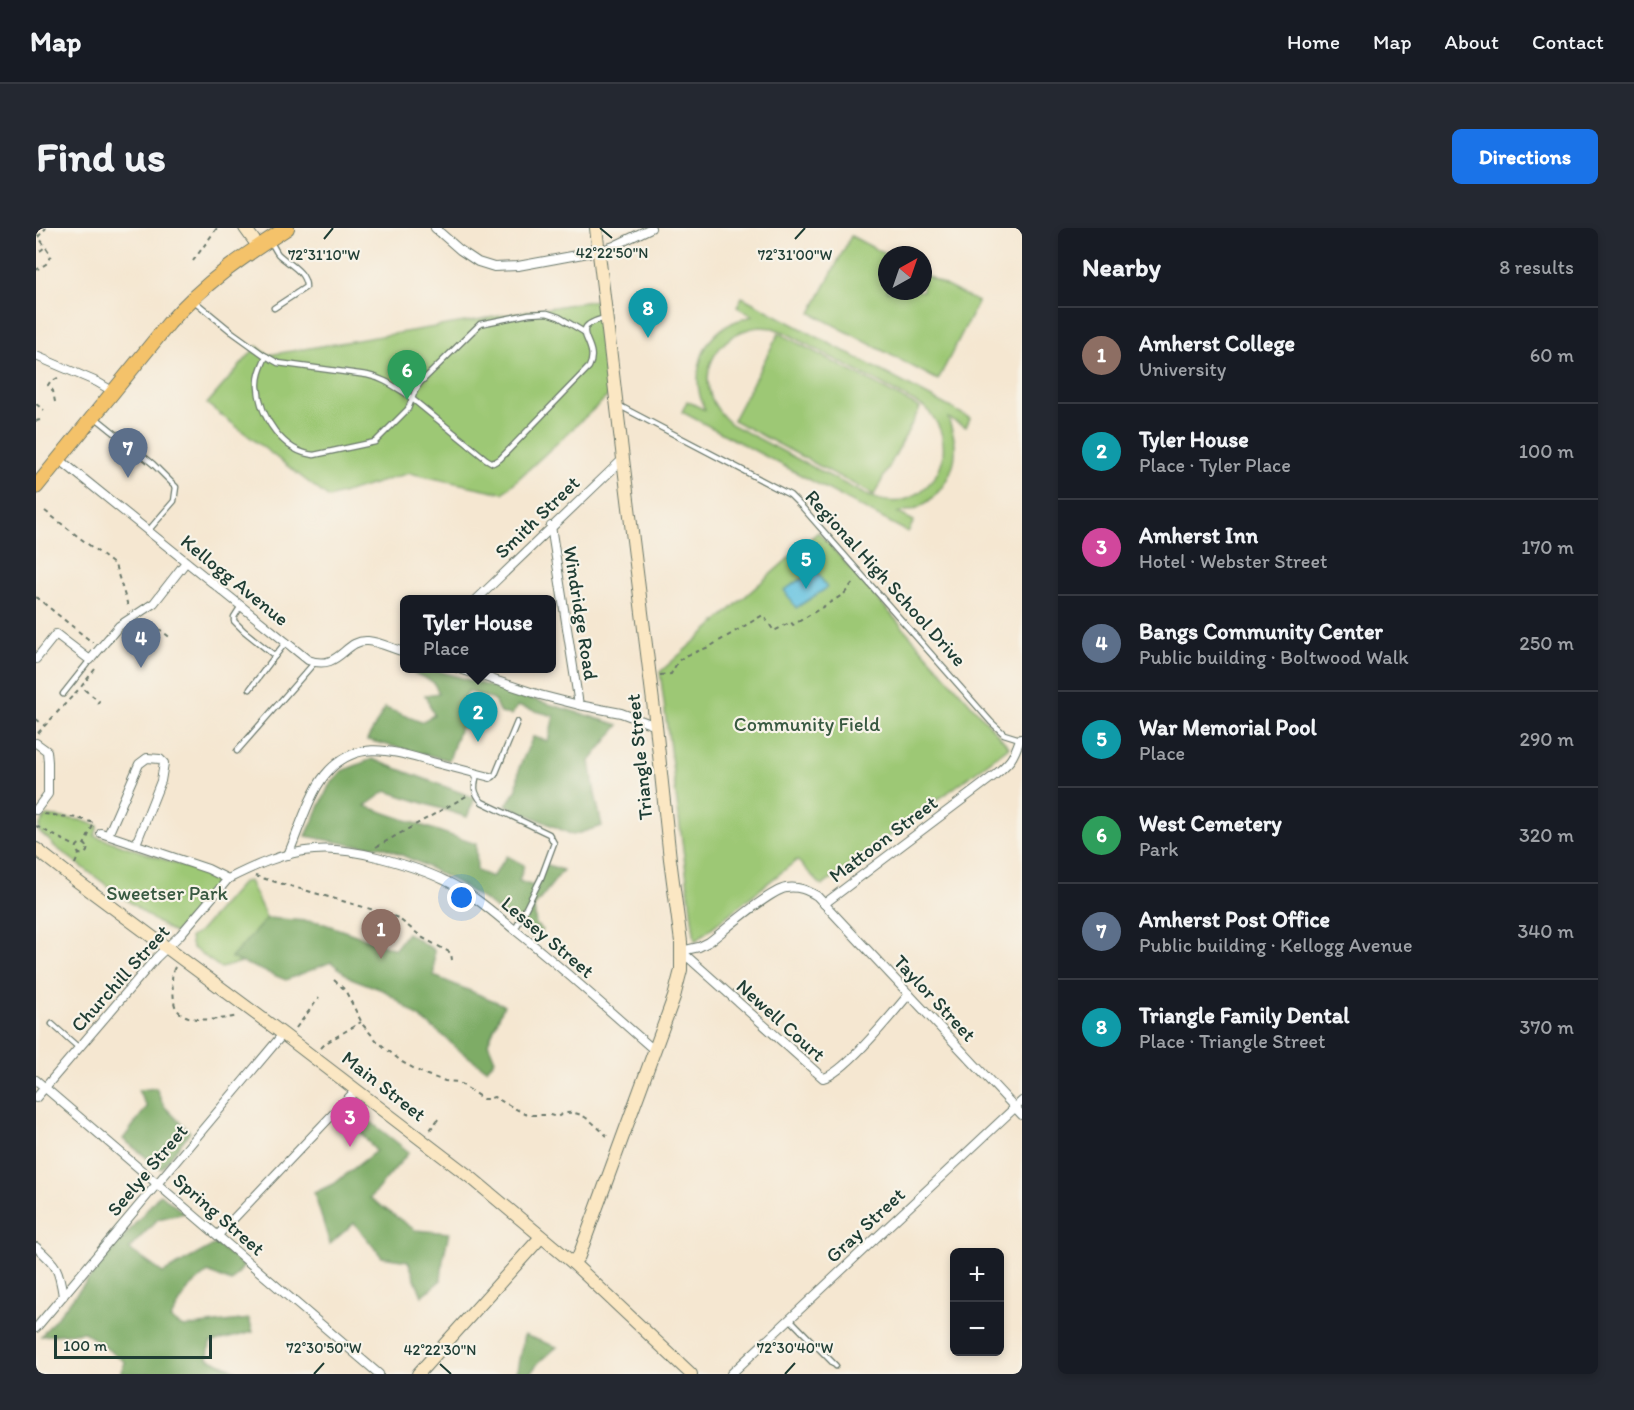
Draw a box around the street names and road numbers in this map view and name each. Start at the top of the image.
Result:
street label: Smith Street [490,471,584,563]
street label: Regional High School Drive [800,485,972,671]
street label: Kellogg Avenue [176,529,294,631]
street label: Windridge Road [559,544,603,682]
street label: Triangle Street [620,693,658,821]
street label: Mattoon Street [824,790,942,888]
street label: Lessey Street [497,891,599,983]
street label: Churchill Street [66,919,174,1037]
street label: Taylor Street [889,950,981,1046]
street label: Newell Court [732,974,831,1067]
street label: Main Street [337,1046,431,1126]
street label: Seelye Street [102,1119,193,1221]
street label: Spring Street [168,1168,270,1260]
street label: Gray Street [820,1182,910,1268]

